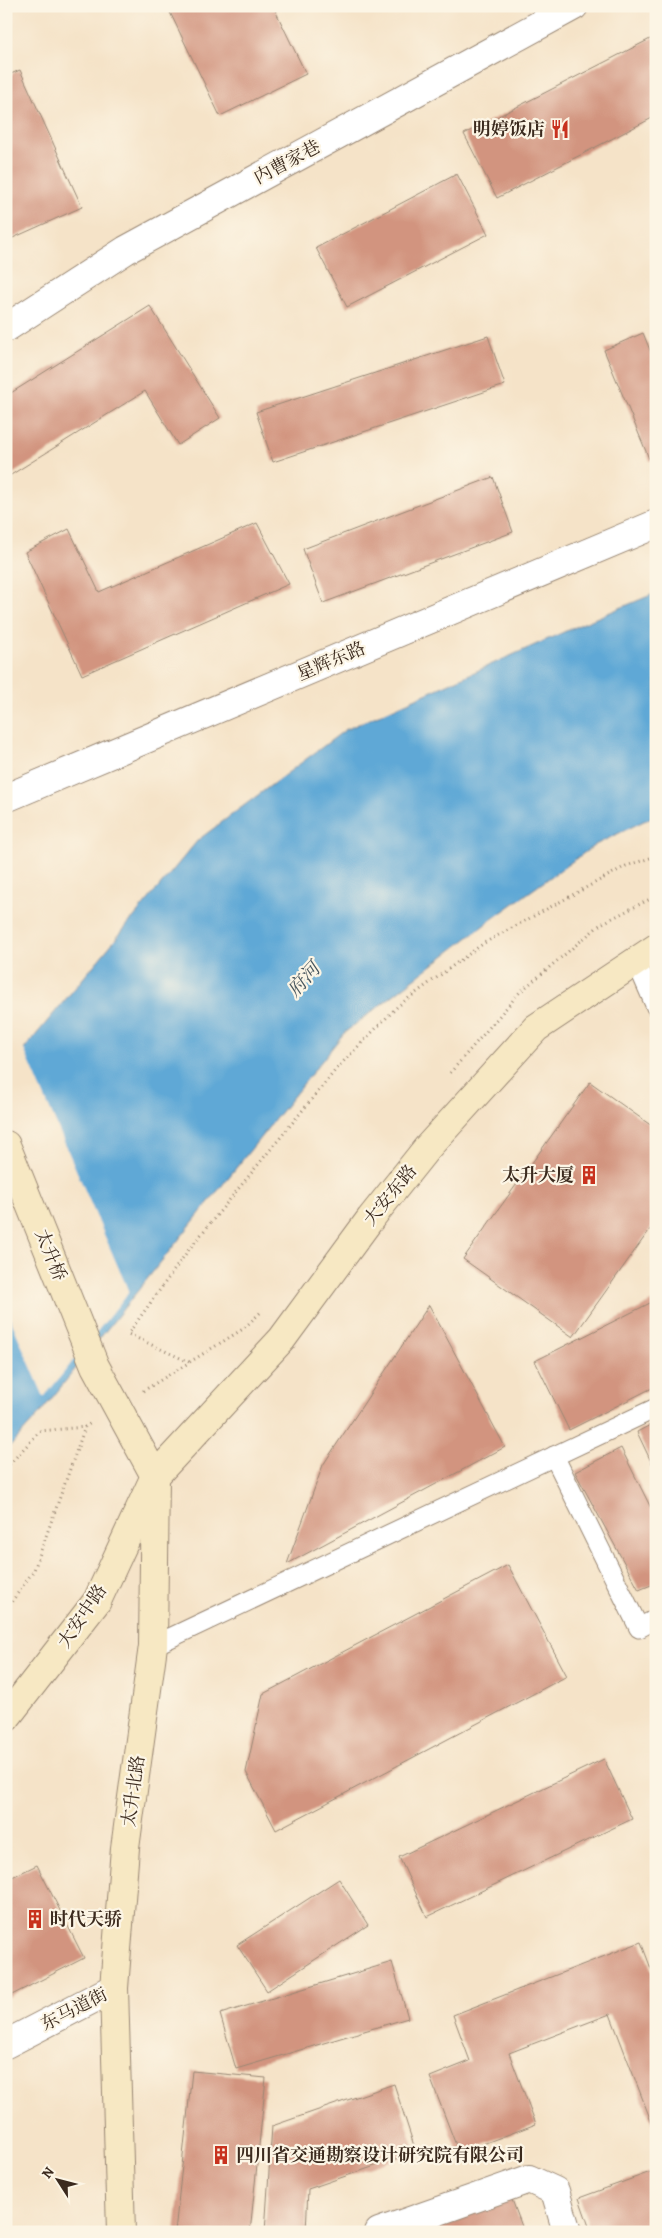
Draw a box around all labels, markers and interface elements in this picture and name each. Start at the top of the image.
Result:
place label: 明婷饭店 [473,117,545,141]
restaurant icon: 明婷饭店 [549,118,571,140]
street label: 内曹家巷 [250,135,324,189]
street label: 星辉东路 [293,636,369,686]
water label: 府河 [281,955,328,1002]
street label: 大安东路 [358,1159,422,1231]
place label: 太升大厦 [502,1163,574,1187]
building icon: 太升大厦 [578,1164,600,1186]
street label: 太升桥 [30,1225,72,1285]
street label: 大安中路 [52,1579,112,1653]
street label: 太升北路 [116,1754,150,1828]
place label: 时代天骄 [50,1907,122,1931]
building icon: 时代天骄 [24,1908,46,1930]
street label: 东马道街 [36,1982,112,2036]
place label: 四川省交通勘察设计研究院有限公司 [236,2143,524,2167]
building icon: 四川省交通勘察设计研究院有限公司 [210,2144,232,2166]
north arrow [32,2156,82,2206]
text: N [37,2163,59,2182]

